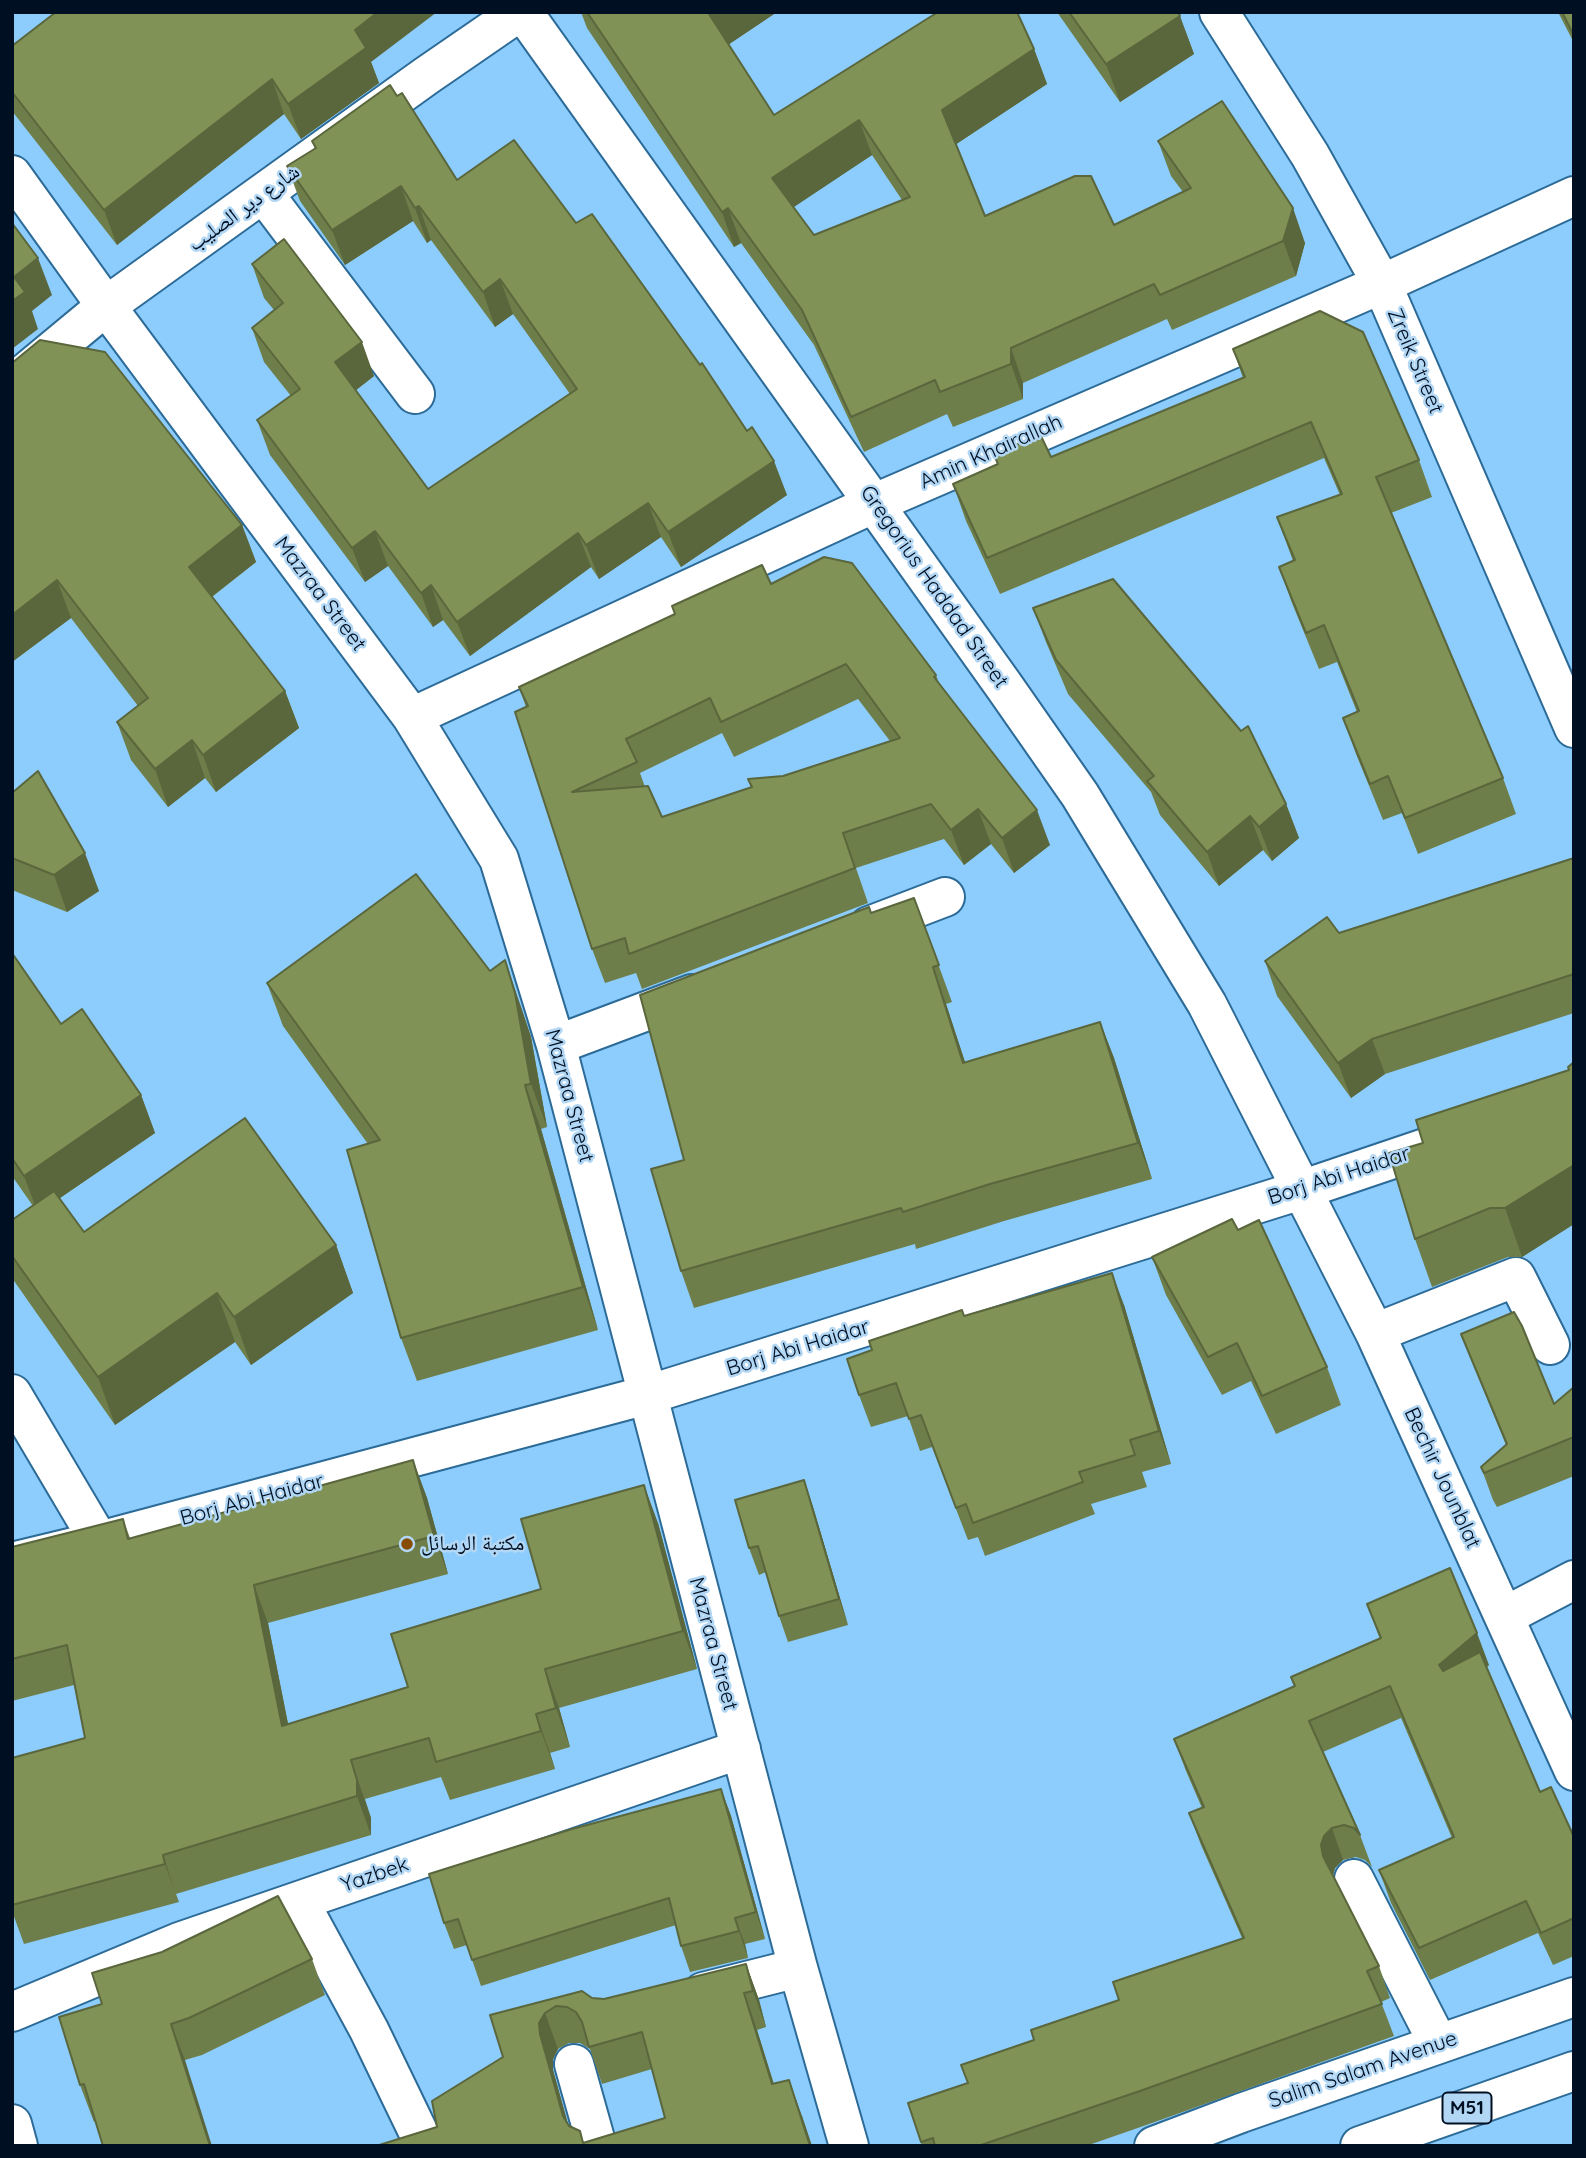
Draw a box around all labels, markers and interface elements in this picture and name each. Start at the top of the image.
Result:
street label: شارع دير الصليب [183,159,305,257]
street label: Zreik Street [1382,305,1448,417]
street label: Amin Khairallah [916,409,1066,495]
street label: Gregorius Haddad Street [854,481,1014,693]
street label: Mazraa Street [269,532,371,656]
street label: Mazraa Street [539,1027,599,1165]
street label: Borj Abi Haidar [1265,1141,1413,1211]
street label: Borj Abi Haidar [724,1314,872,1382]
street label: Bechir Jounblat [1398,1403,1486,1553]
street label: Borj Abi Haidar [177,1469,327,1531]
place label: مكتبة الرسائل [421,1531,524,1557]
marker: مكتبة الرسائل [399,1536,415,1552]
street label: Mazraa Street [683,1575,743,1713]
street label: Yazbek [338,1852,412,1898]
street label: Salim Salam Avenue [1266,2026,1460,2114]
road number: M51 [1442,2092,1492,2124]

